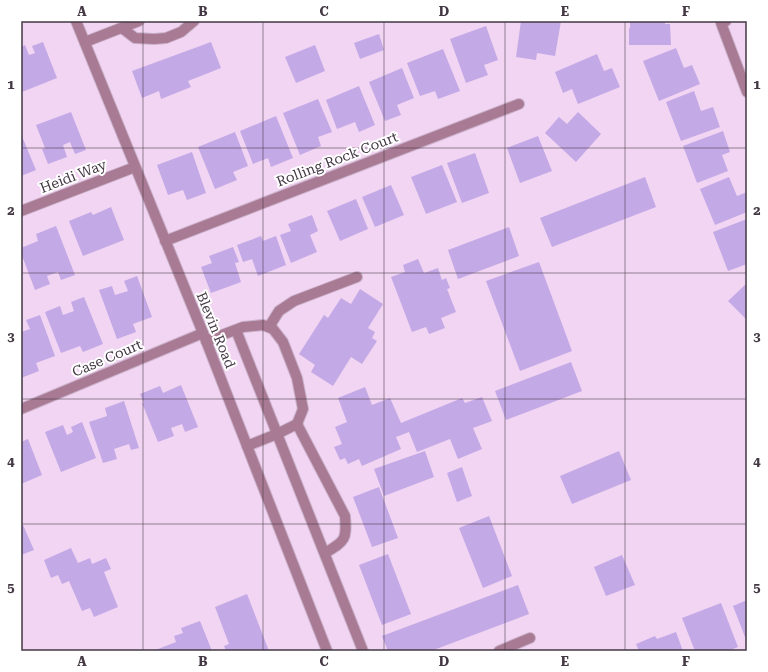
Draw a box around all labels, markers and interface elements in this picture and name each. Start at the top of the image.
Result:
text: A [77,4,87,19]
text: B [198,4,208,19]
text: C [319,4,329,19]
text: D [439,4,449,19]
text: E [561,4,569,19]
text: F [682,4,690,19]
text: 1 [7,77,15,92]
text: 1 [753,77,761,92]
street label: Rolling Rock Court [274,128,400,190]
street label: Heidi Way [38,156,109,196]
text: 2 [7,203,15,218]
text: 2 [753,203,761,218]
street label: Blevin Road [193,290,239,370]
text: 3 [7,329,15,344]
text: 3 [753,329,761,344]
street label: Case Court [70,336,144,380]
text: 4 [7,454,15,469]
text: 4 [753,454,761,469]
text: 5 [7,580,15,595]
text: 5 [753,580,761,595]
text: A [77,654,87,669]
text: B [198,654,208,669]
text: C [319,654,329,669]
text: D [439,654,449,669]
text: E [561,654,569,669]
text: F [682,654,690,669]

